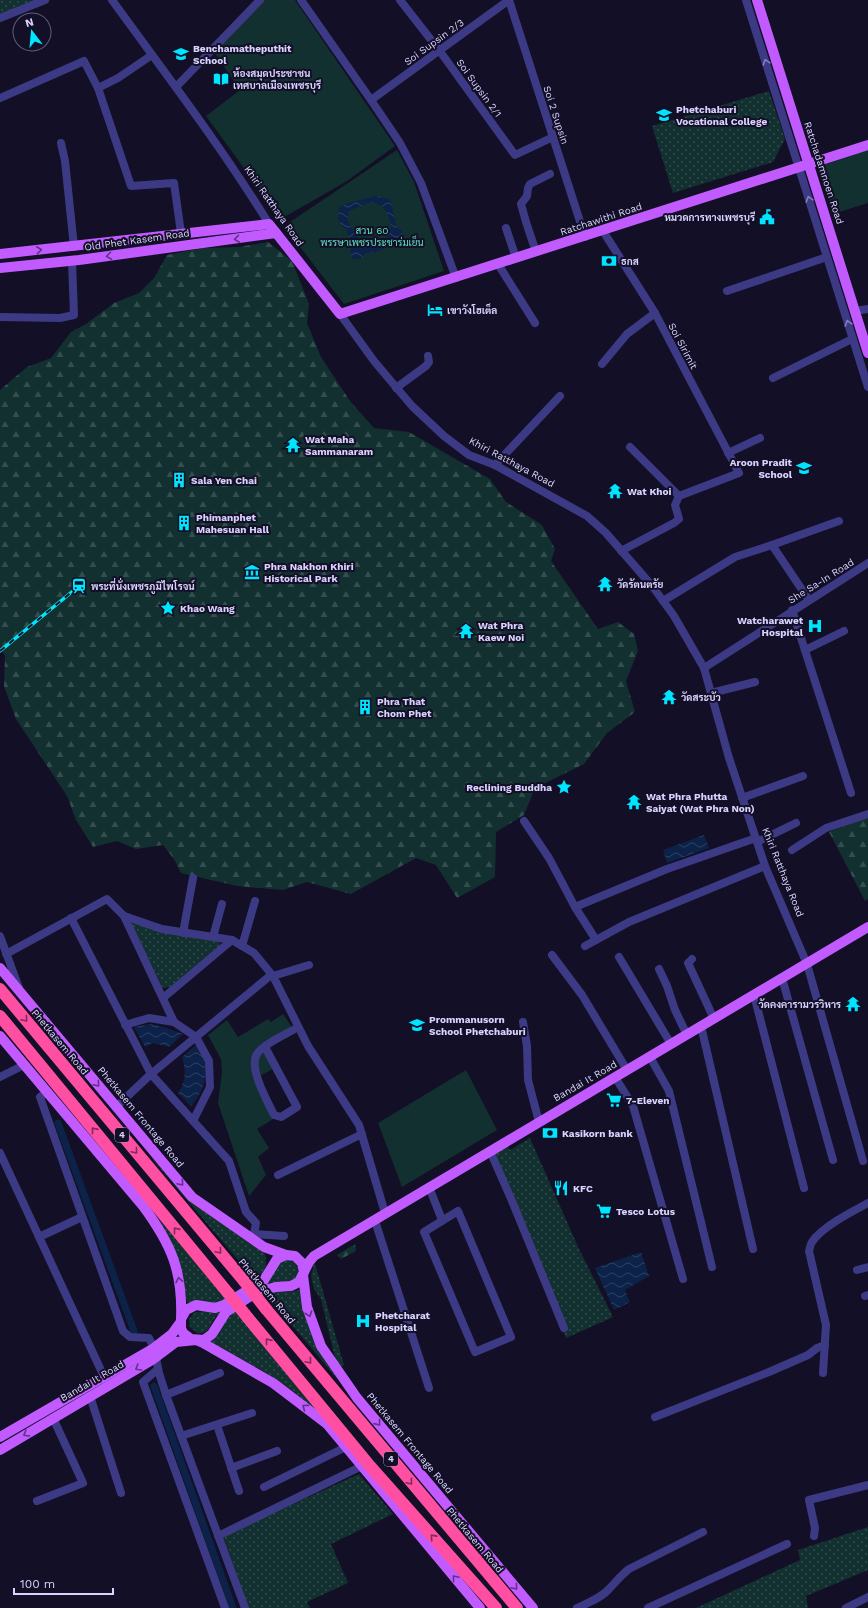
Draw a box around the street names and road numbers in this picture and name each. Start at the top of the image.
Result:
street label: Soi Supsin 2/3 [402,17,466,67]
street label: Soi Supsin 2/1 [454,57,504,119]
street label: Soi 2 Supsin [541,84,571,146]
street label: Ratchadamnoen Road [802,120,846,226]
street label: Khiri Ratthaya Road [242,164,306,248]
street label: Ratchawithi Road [559,201,643,237]
street label: Old Phet Kasem Road [84,227,190,253]
street label: Soi Sirimit [666,321,700,372]
street label: Khiri Ratthaya Road [467,435,557,489]
street label: She Sa-In Road [786,556,856,606]
street label: Khiri Ratthaya Road [760,826,806,918]
street label: Phetkasem Road [30,1007,90,1077]
street label: Bandai It Road [551,1058,619,1104]
street label: Phetkasem Frontage Road [96,1065,186,1169]
road number: 4 [115,1128,129,1142]
street label: Phetkasem Road [237,1256,297,1326]
street label: Bandai It Road [58,1358,126,1404]
street label: Phetkasem Frontage Road [365,1391,455,1495]
road number: 4 [384,1452,398,1466]
street label: Phetkasem Road [445,1505,505,1575]

